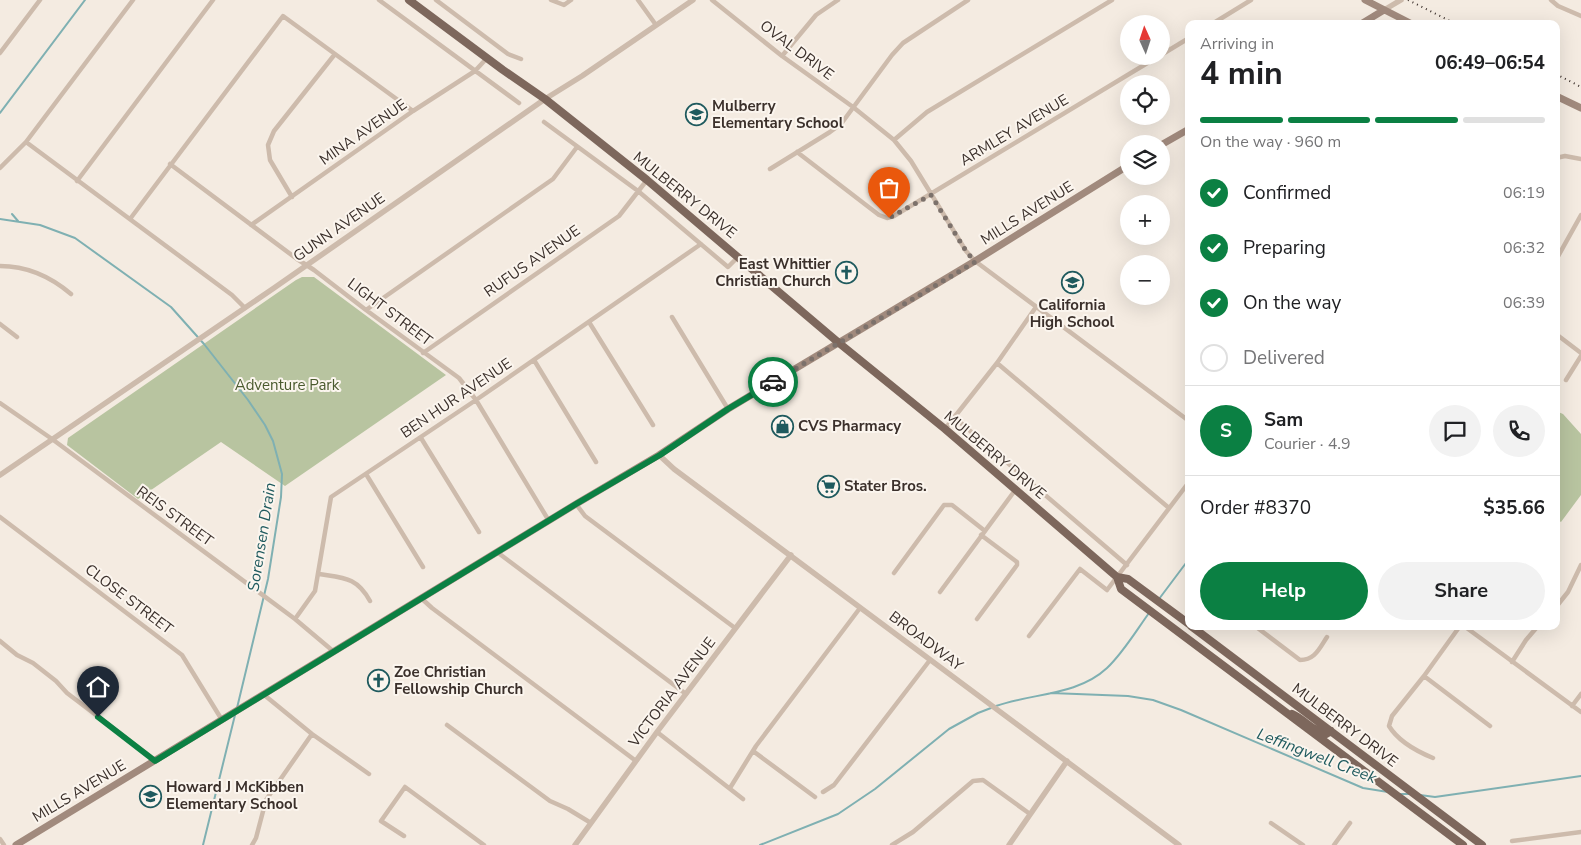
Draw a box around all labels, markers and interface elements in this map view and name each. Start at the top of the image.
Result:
north arrow [1120,15,1170,65]
map controls [1120,15,1170,305]
street label: OVAL DRIVE [756,16,838,84]
text: Arriving in [1200,33,1274,55]
text: 06:49–06:54 [1435,50,1545,76]
text: 4 min [1200,52,1283,95]
button: locate [1120,75,1170,125]
street label: ARMLEY AVENUE [956,90,1072,170]
street label: MINA AVENUE [315,94,411,170]
place label: Mulberry Elementary School [712,96,844,133]
school or university icon: Mulberry Elementary School [684,103,708,127]
text: On the way · 960 m [1200,131,1341,153]
button: layers [1120,135,1170,185]
street label: MULBERRY DRIVE [629,147,741,243]
pin [868,167,910,218]
icon: bag [875,174,903,202]
street label: MILLS AVENUE [977,177,1077,249]
icon: check [1200,179,1228,207]
text: Confirmed [1243,180,1331,206]
text: 06:19 [1503,182,1545,204]
street label: GUNN AVENUE [289,188,389,266]
button: + [1120,195,1170,245]
street label: RUFUS AVENUE [480,220,584,302]
icon: check [1200,234,1228,262]
text: Preparing [1243,235,1326,261]
text: 06:32 [1503,237,1545,259]
place label: East Whittier Christian Church [715,254,831,291]
button: − [1120,255,1170,305]
church icon: East Whittier Christian Church [835,261,859,285]
school or university icon: California High School [1060,270,1084,294]
street label: LIGHT STREET [343,273,437,351]
icon: check [1200,289,1228,317]
text: On the way [1243,290,1341,316]
text: 06:39 [1503,292,1545,314]
place label: California High School [1030,295,1115,332]
text: Delivered [1243,345,1325,371]
street label: BEN HUR AVENUE [397,353,515,443]
courier [748,357,798,407]
icon: car [759,368,787,396]
park label: Adventure Park [235,375,340,395]
button: chat [1429,405,1481,457]
button: phone [1493,405,1545,457]
street label: MULBERRY DRIVE [940,406,1050,504]
text: Sam [1264,407,1303,433]
shop icon: CVS Pharmacy [770,414,794,438]
place label: CVS Pharmacy [798,416,901,436]
text: S [1220,418,1232,444]
text: Courier · 4.9 [1264,433,1350,455]
supermarket icon: Stater Bros. [816,474,840,498]
place label: Stater Bros. [844,476,927,496]
street label: REIS STREET [133,481,217,551]
water label: Sorensen Drain [243,481,281,593]
text: Order #8370 [1200,495,1311,521]
text: $35.66 [1483,495,1545,521]
street label: CLOSE STREET [81,559,177,639]
button: Help [1200,562,1368,620]
button: Share [1378,562,1545,620]
street label: BROADWAY [885,607,968,676]
street label: VICTORIA AVENUE [624,633,720,752]
place label: Zoe Christian Fellowship Church [394,662,523,699]
pin [77,666,119,717]
church icon: Zoe Christian Fellowship Church [366,669,390,693]
icon: home [84,673,112,701]
street label: MULBERRY DRIVE [1288,679,1402,771]
water label: Leffingwell Creek [1254,723,1381,789]
street label: MILLS AVENUE [29,755,129,827]
place label: Howard J McKibben Elementary School [166,777,304,814]
school or university icon: Howard J McKibben Elementary School [138,784,162,808]

